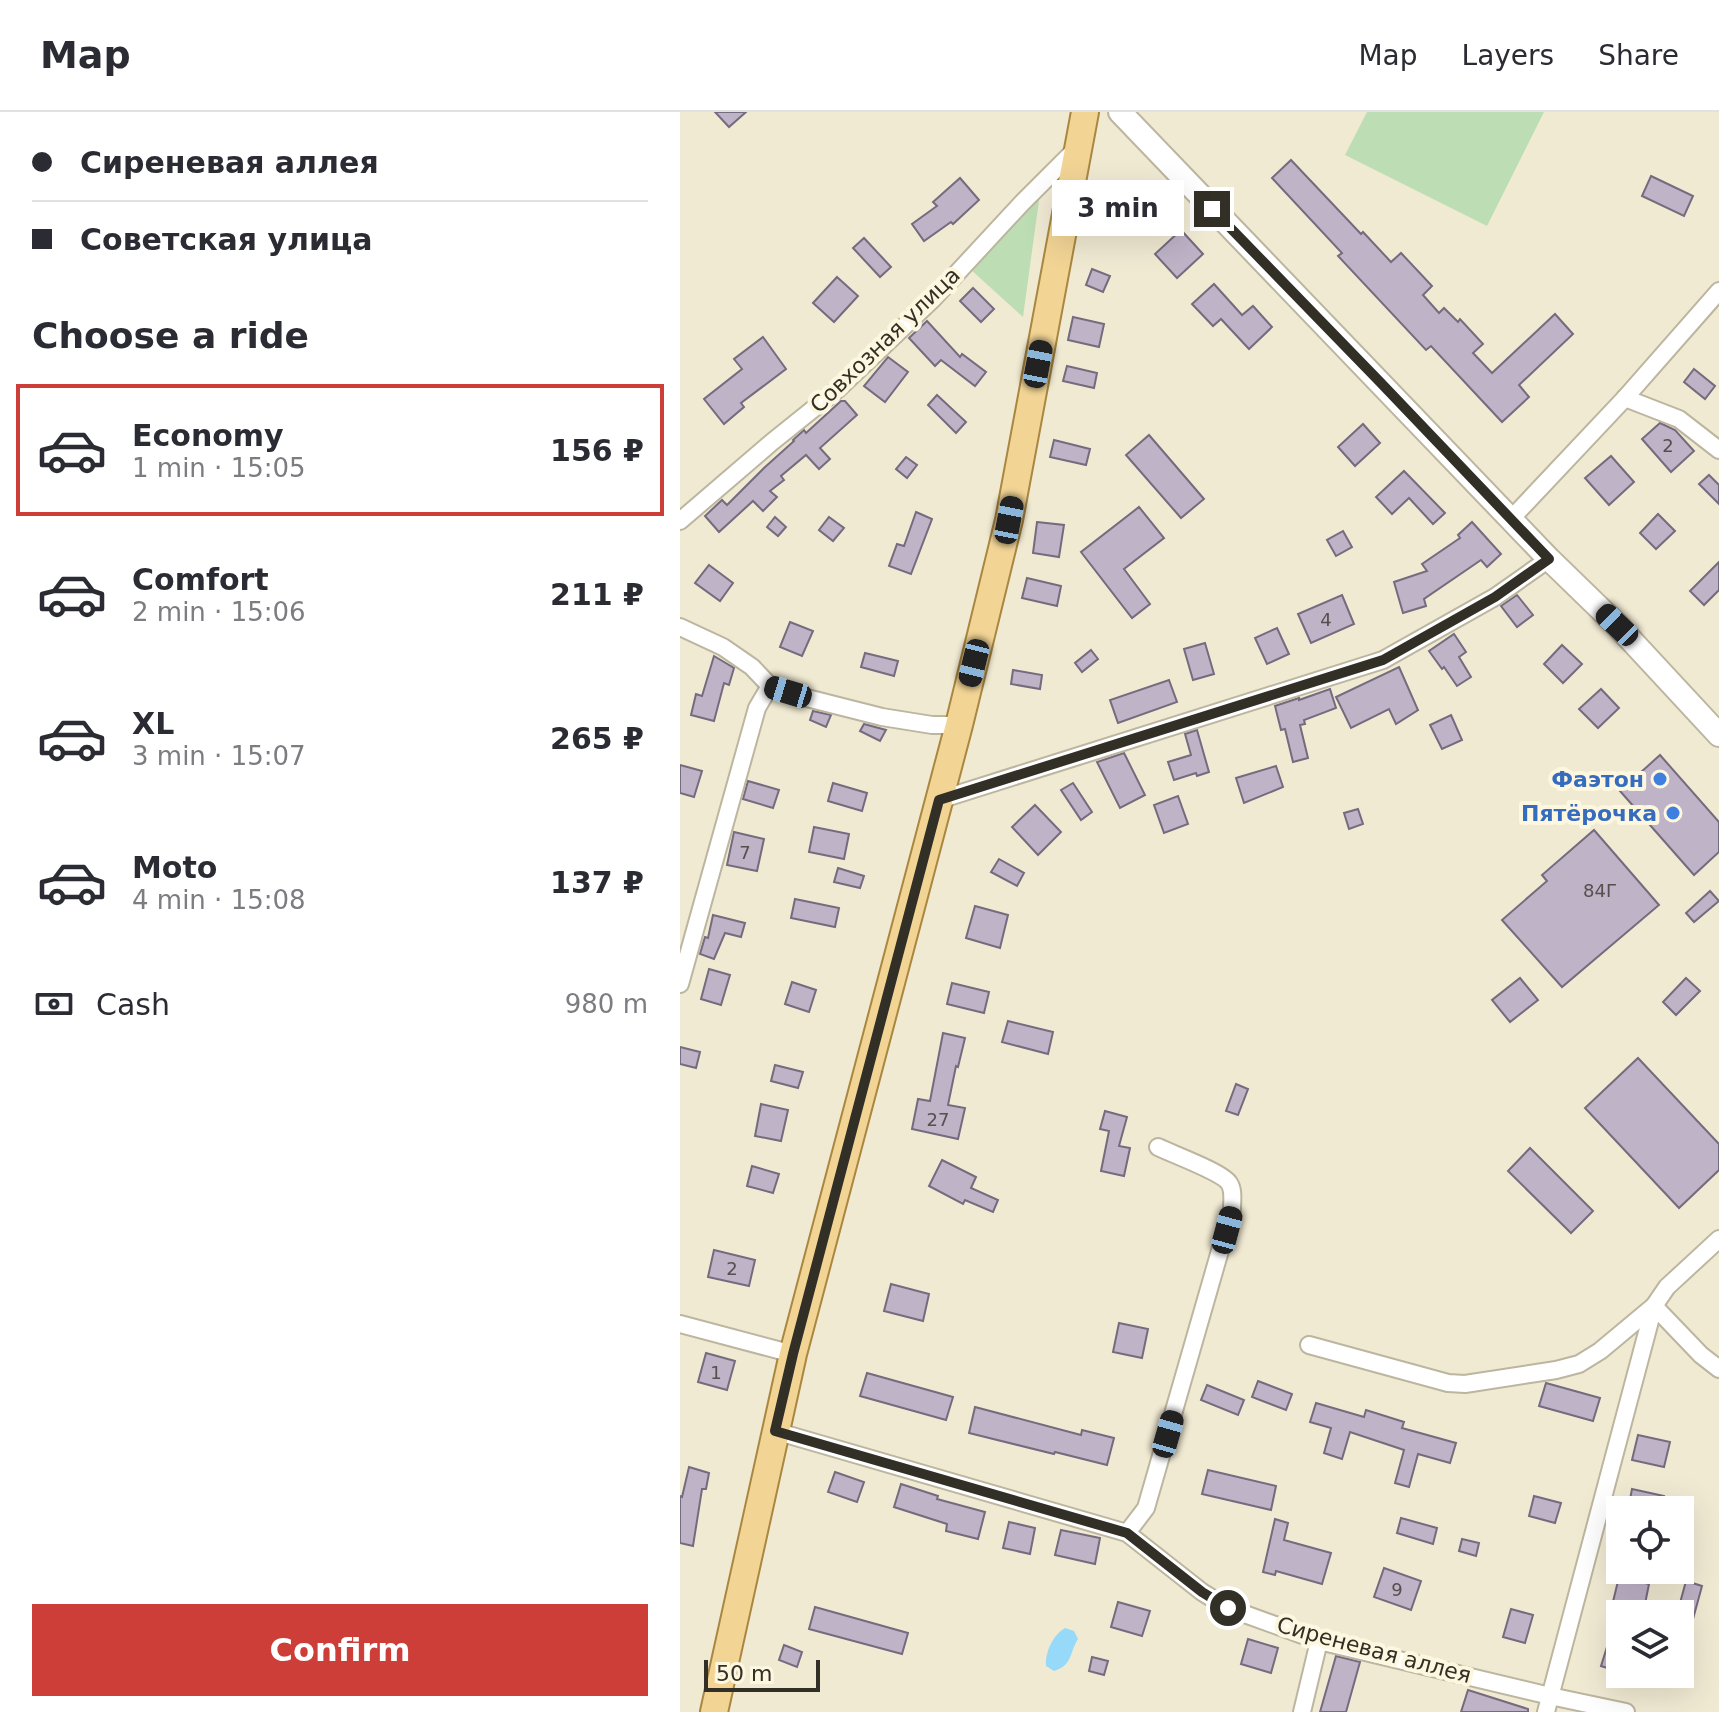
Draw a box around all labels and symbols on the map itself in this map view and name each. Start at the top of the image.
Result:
callout: 3 min [1052,181,1184,237]
route end [1194,191,1230,227]
street label: Совхозная улица [805,262,965,418]
car [1022,338,1054,390]
house number: 2 [1662,435,1674,456]
car [993,494,1025,546]
car [1591,600,1643,650]
house number: 4 [1320,609,1332,630]
car [957,637,991,689]
car [762,674,814,710]
place label: Фаэтон [1551,767,1644,792]
marker: Фаэтон [1651,770,1669,788]
place label: Пятёрочка [1521,801,1657,826]
marker: Пятёрочка [1664,804,1682,822]
house number: 7 [739,842,751,863]
house number: 84Г [1583,880,1617,901]
house number: 27 [927,1109,949,1130]
car [1209,1204,1245,1256]
house number: 2 [726,1258,738,1279]
house number: 1 [710,1362,722,1383]
car [1150,1408,1186,1460]
house number: 9 [1391,1579,1403,1600]
route start [1210,1590,1246,1626]
street label: Сиреневая аллея [1274,1612,1474,1688]
scale bar [704,1656,820,1692]

